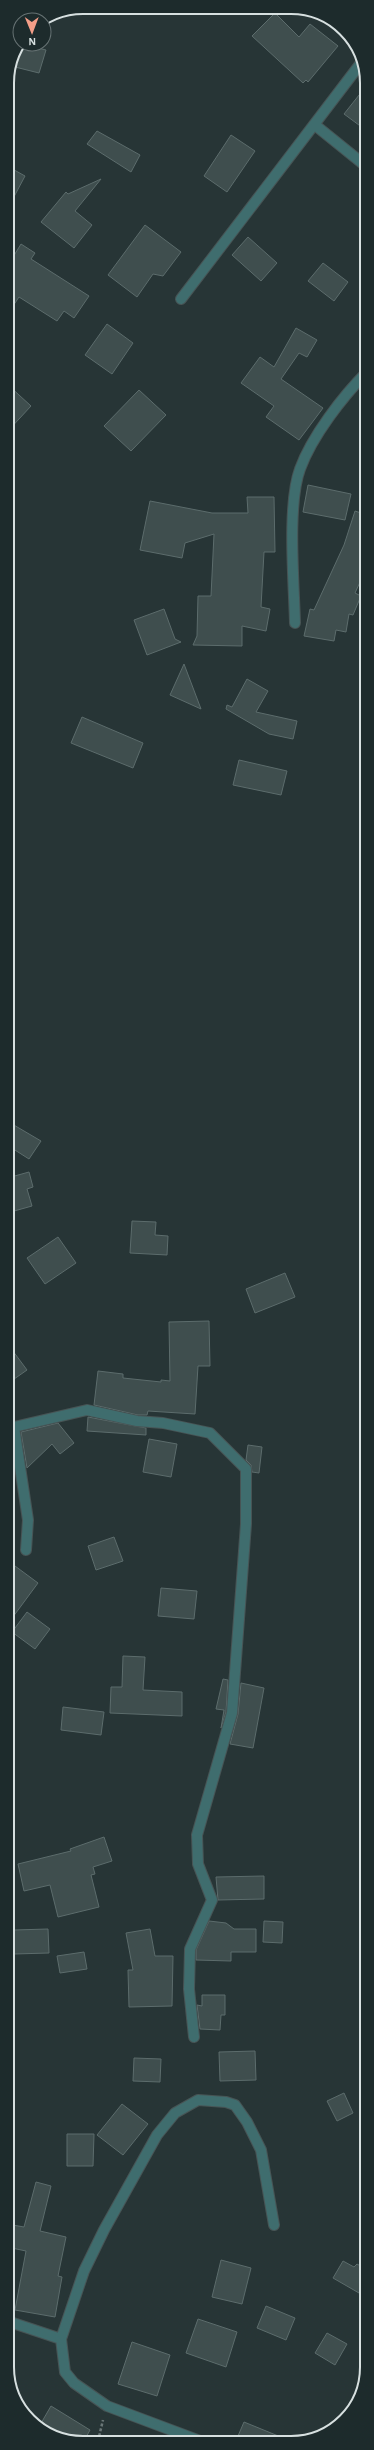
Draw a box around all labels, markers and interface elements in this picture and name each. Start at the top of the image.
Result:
north arrow [12,12,52,52]
text: N [28,36,36,47]

